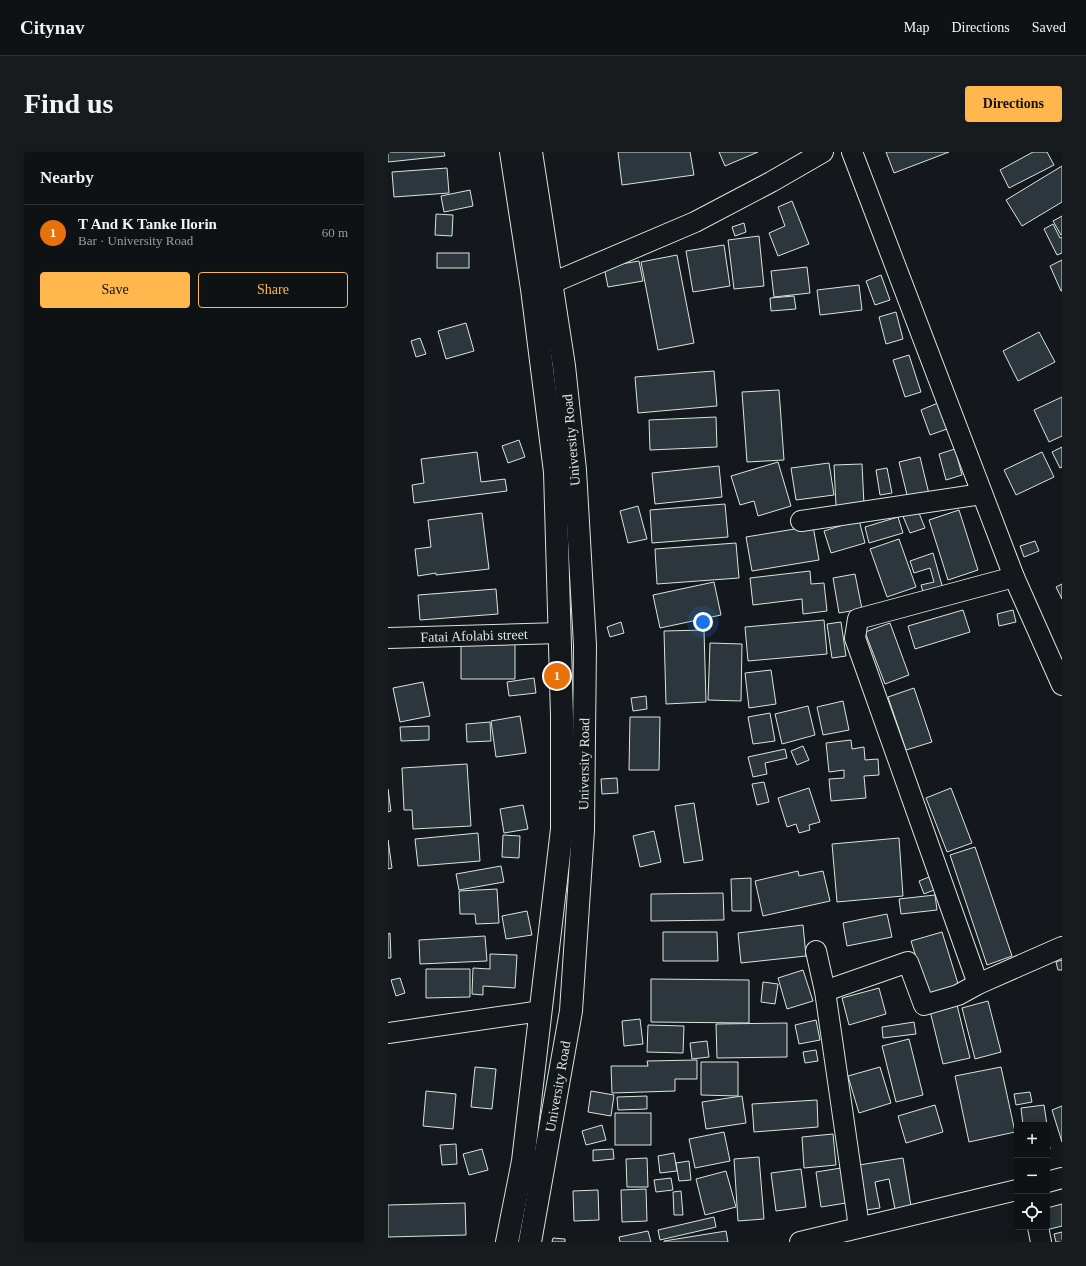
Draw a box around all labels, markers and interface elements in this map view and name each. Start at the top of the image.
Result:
text: Citynav [20,17,84,38]
text: Map [904,20,929,35]
text: Directions [951,20,1010,35]
text: Saved [1032,20,1066,35]
button: Directions [965,86,1062,122]
text: Find us [24,88,114,119]
text: Nearby [40,168,94,187]
text: T And K Tanke Ilorin [78,216,217,232]
text: 1 [50,225,56,240]
text: 60 m [322,225,348,240]
text: Bar · University Road [78,233,193,248]
button: Save [40,272,190,308]
button: Share [198,272,348,308]
street label: University Road [560,393,583,487]
your location [693,612,713,632]
street label: Fatai Afolabi street [420,627,528,645]
pin: 1 [544,661,570,691]
street label: University Road [576,718,592,810]
street label: University Road [543,1040,574,1133]
map controls [1014,1122,1050,1230]
button: + [1014,1122,1050,1158]
button: − [1014,1158,1050,1194]
button: locate [1014,1194,1050,1230]

